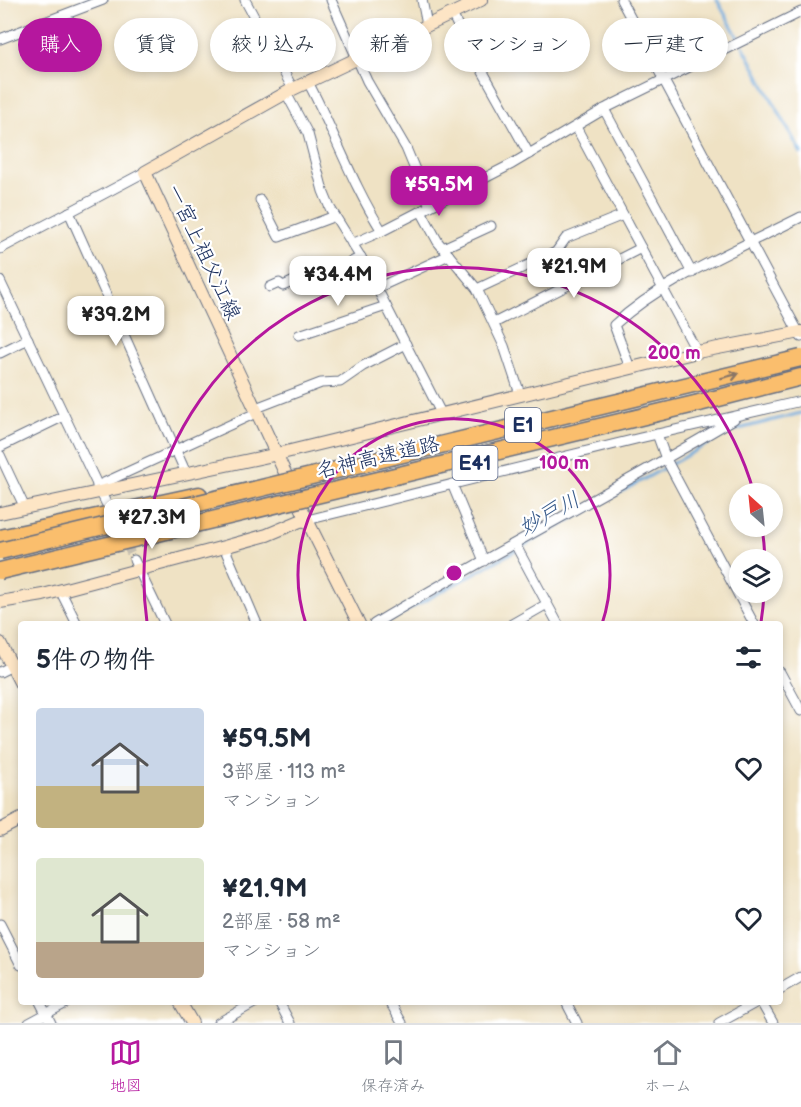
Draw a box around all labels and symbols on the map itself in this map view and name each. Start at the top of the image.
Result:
pin: ¥59.5M [390,166,488,217]
street label: 一宮上祖父江線 [161,180,246,324]
pin: ¥21.9M [525,248,623,299]
pin: ¥34.4M [289,256,387,307]
pin: ¥39.2M [67,296,165,347]
text: 200 m [647,343,701,364]
one-way arrow [720,369,739,381]
road number: E1 [505,408,541,442]
street label: 名神高速道路 [314,431,442,484]
road number: E41 [452,446,498,480]
text: 100 m [539,453,589,474]
north arrow [729,483,783,537]
water label: 妙戸川 [514,487,585,542]
pin: ¥27.3M [103,499,201,550]
centre of rings [444,563,464,583]

